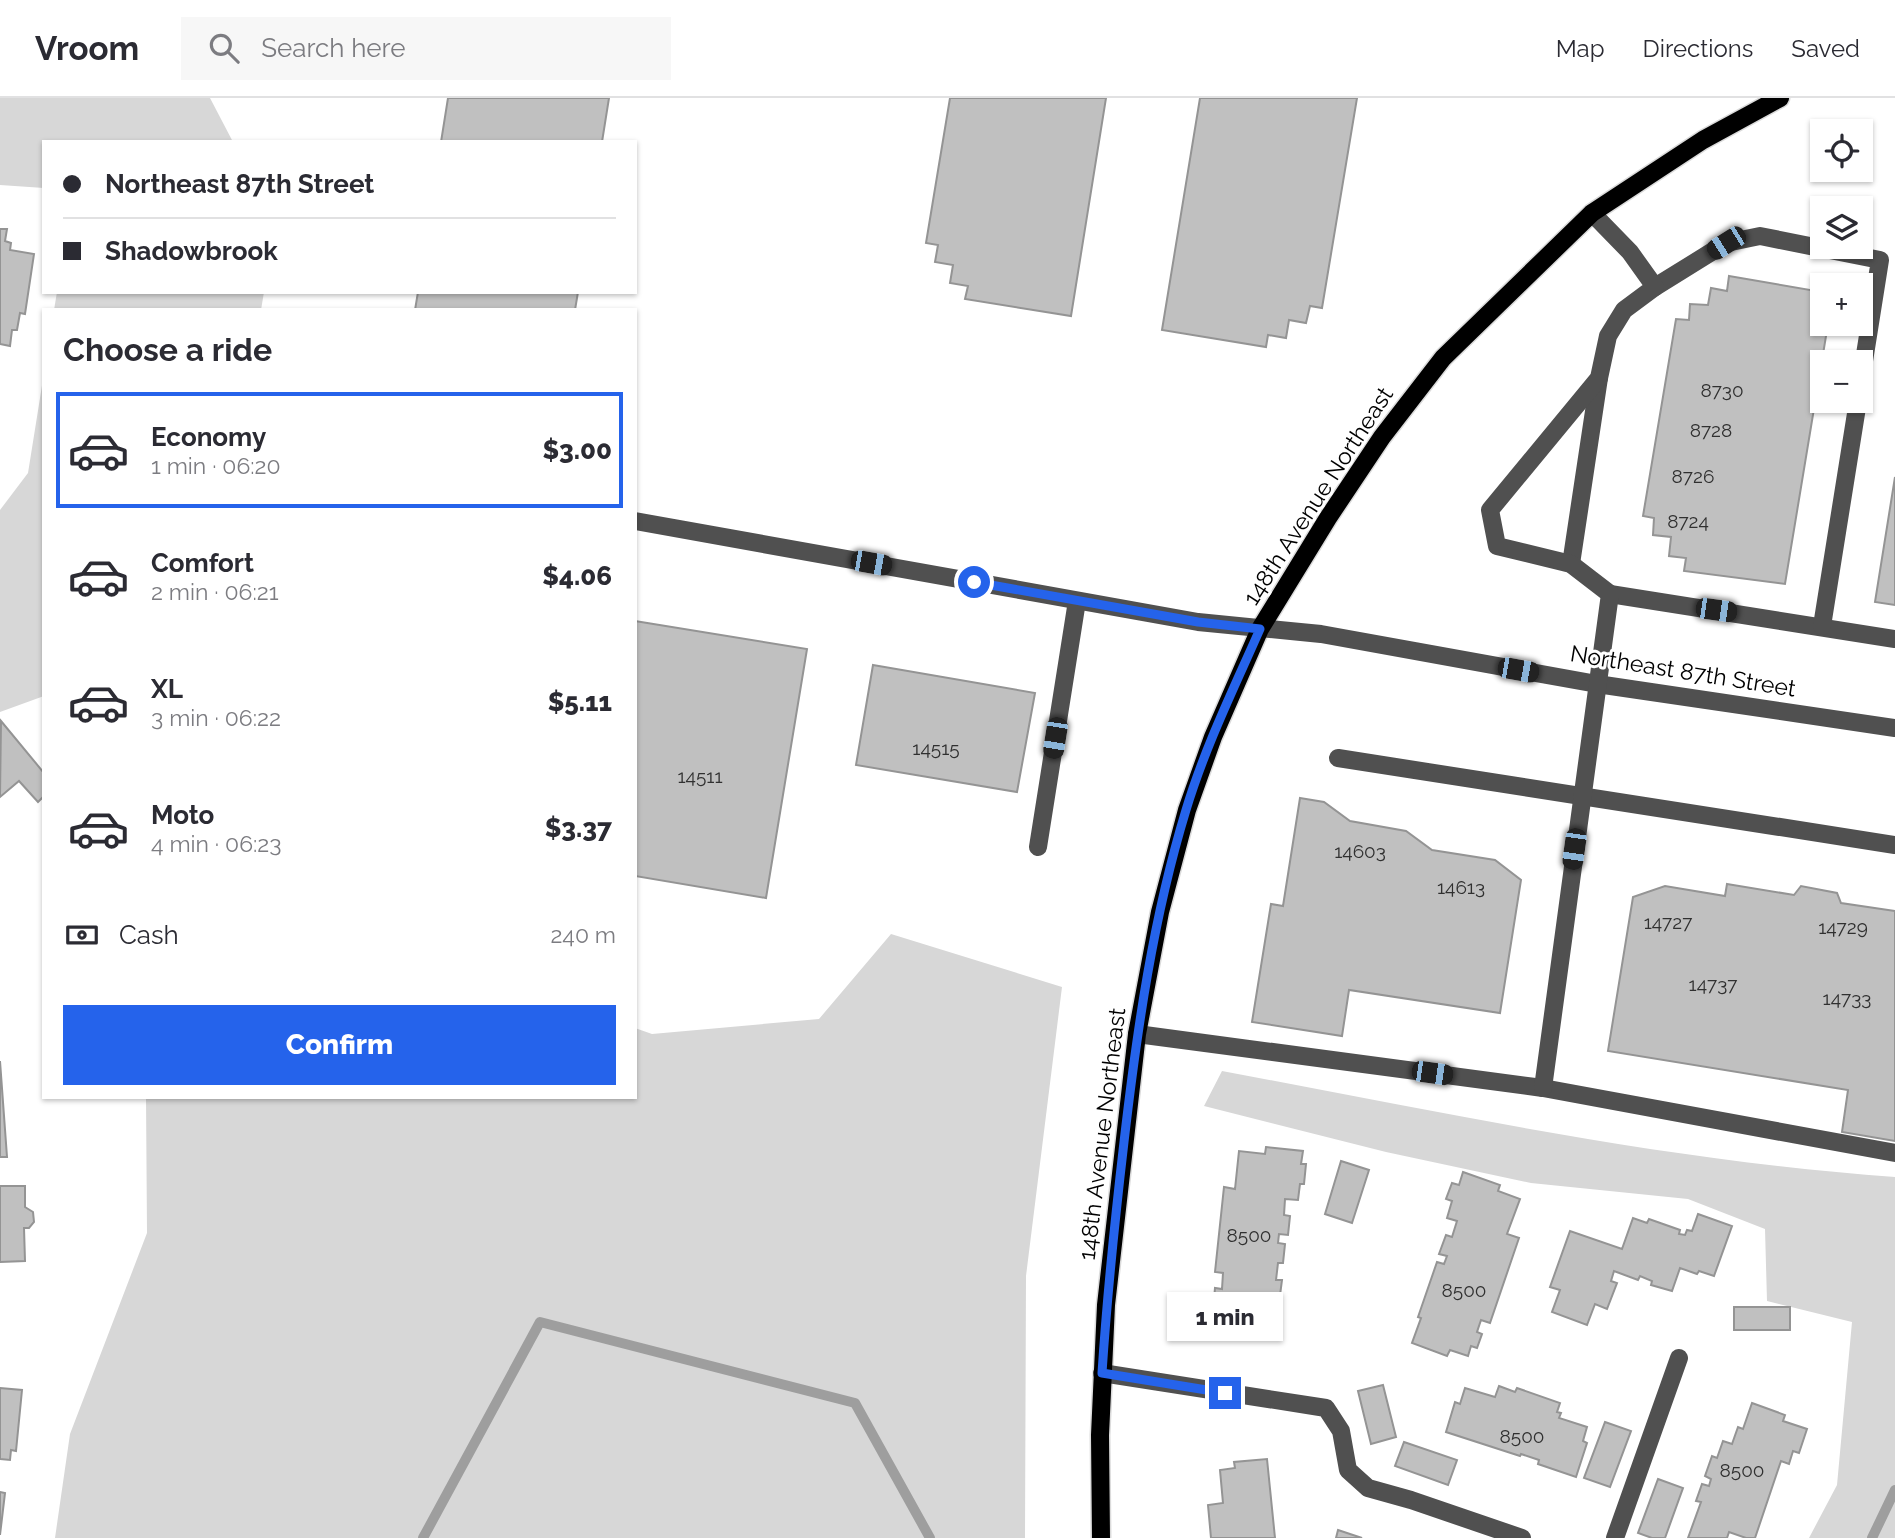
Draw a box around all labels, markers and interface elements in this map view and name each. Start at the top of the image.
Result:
search box [181,17,671,80]
text: Vroom [35,29,139,68]
icon: search [205,29,243,67]
text: Search here [261,33,406,63]
text: Map [1556,34,1605,63]
text: Directions [1643,34,1753,63]
text: Saved [1791,34,1860,63]
map controls [1810,119,1873,413]
button: locate [1810,119,1873,182]
text: Northeast 87th Street [105,169,374,199]
button: layers [1810,196,1873,259]
car [1703,223,1750,263]
text: Shadowbrook [105,236,278,266]
button: + [1810,273,1873,336]
text: Choose a ride [63,331,272,368]
button: − [1810,350,1873,413]
house number: 8730 [1700,379,1744,401]
street label: 148th Avenue Northeast [1237,382,1398,610]
icon: car [67,419,130,482]
house number: 8728 [1690,419,1732,441]
text: Economy [151,422,266,452]
text: $3.00 [543,435,612,465]
text: 1 min · 06:20 [151,452,281,479]
house number: 8726 [1672,465,1714,487]
house number: 8724 [1667,510,1709,532]
icon: car [67,545,130,608]
text: Comfort [151,548,254,578]
car [849,549,894,577]
text: $4.06 [542,561,612,591]
route start [958,566,990,598]
text: 2 min · 06:21 [151,578,279,605]
car [1694,597,1739,623]
street label: Northeast 87th Street [1568,639,1798,702]
car [1496,656,1541,684]
icon: car [67,671,130,734]
text: XL [151,674,183,704]
text: $5.11 [548,687,612,717]
text: 3 min · 06:22 [151,704,281,731]
car [1042,716,1069,760]
house number: 14515 [912,737,960,759]
house number: 14511 [677,765,723,787]
icon: car [67,797,130,860]
text: Moto [151,800,214,830]
text: $3.37 [545,813,612,843]
car [1561,827,1588,871]
text: 4 min · 06:23 [151,830,282,857]
house number: 14603 [1334,840,1386,862]
house number: 14613 [1437,876,1485,898]
house number: 14727 [1644,911,1692,933]
icon: cash [63,916,101,954]
house number: 14729 [1818,916,1868,938]
text: Cash [119,920,179,950]
text: 240 m [550,921,616,948]
house number: 14737 [1689,973,1737,995]
house number: 14733 [1823,987,1871,1009]
button: Confirm [63,1005,616,1085]
street label: 148th Avenue Northeast [1073,1006,1130,1262]
car [1410,1060,1455,1086]
house number: 8500 [1227,1224,1271,1246]
house number: 8500 [1442,1279,1486,1301]
callout: 1 min [1167,1292,1283,1340]
text: 1 min [1195,1303,1255,1330]
route end [1209,1377,1241,1409]
house number: 8500 [1500,1425,1544,1447]
house number: 8500 [1720,1459,1764,1481]

